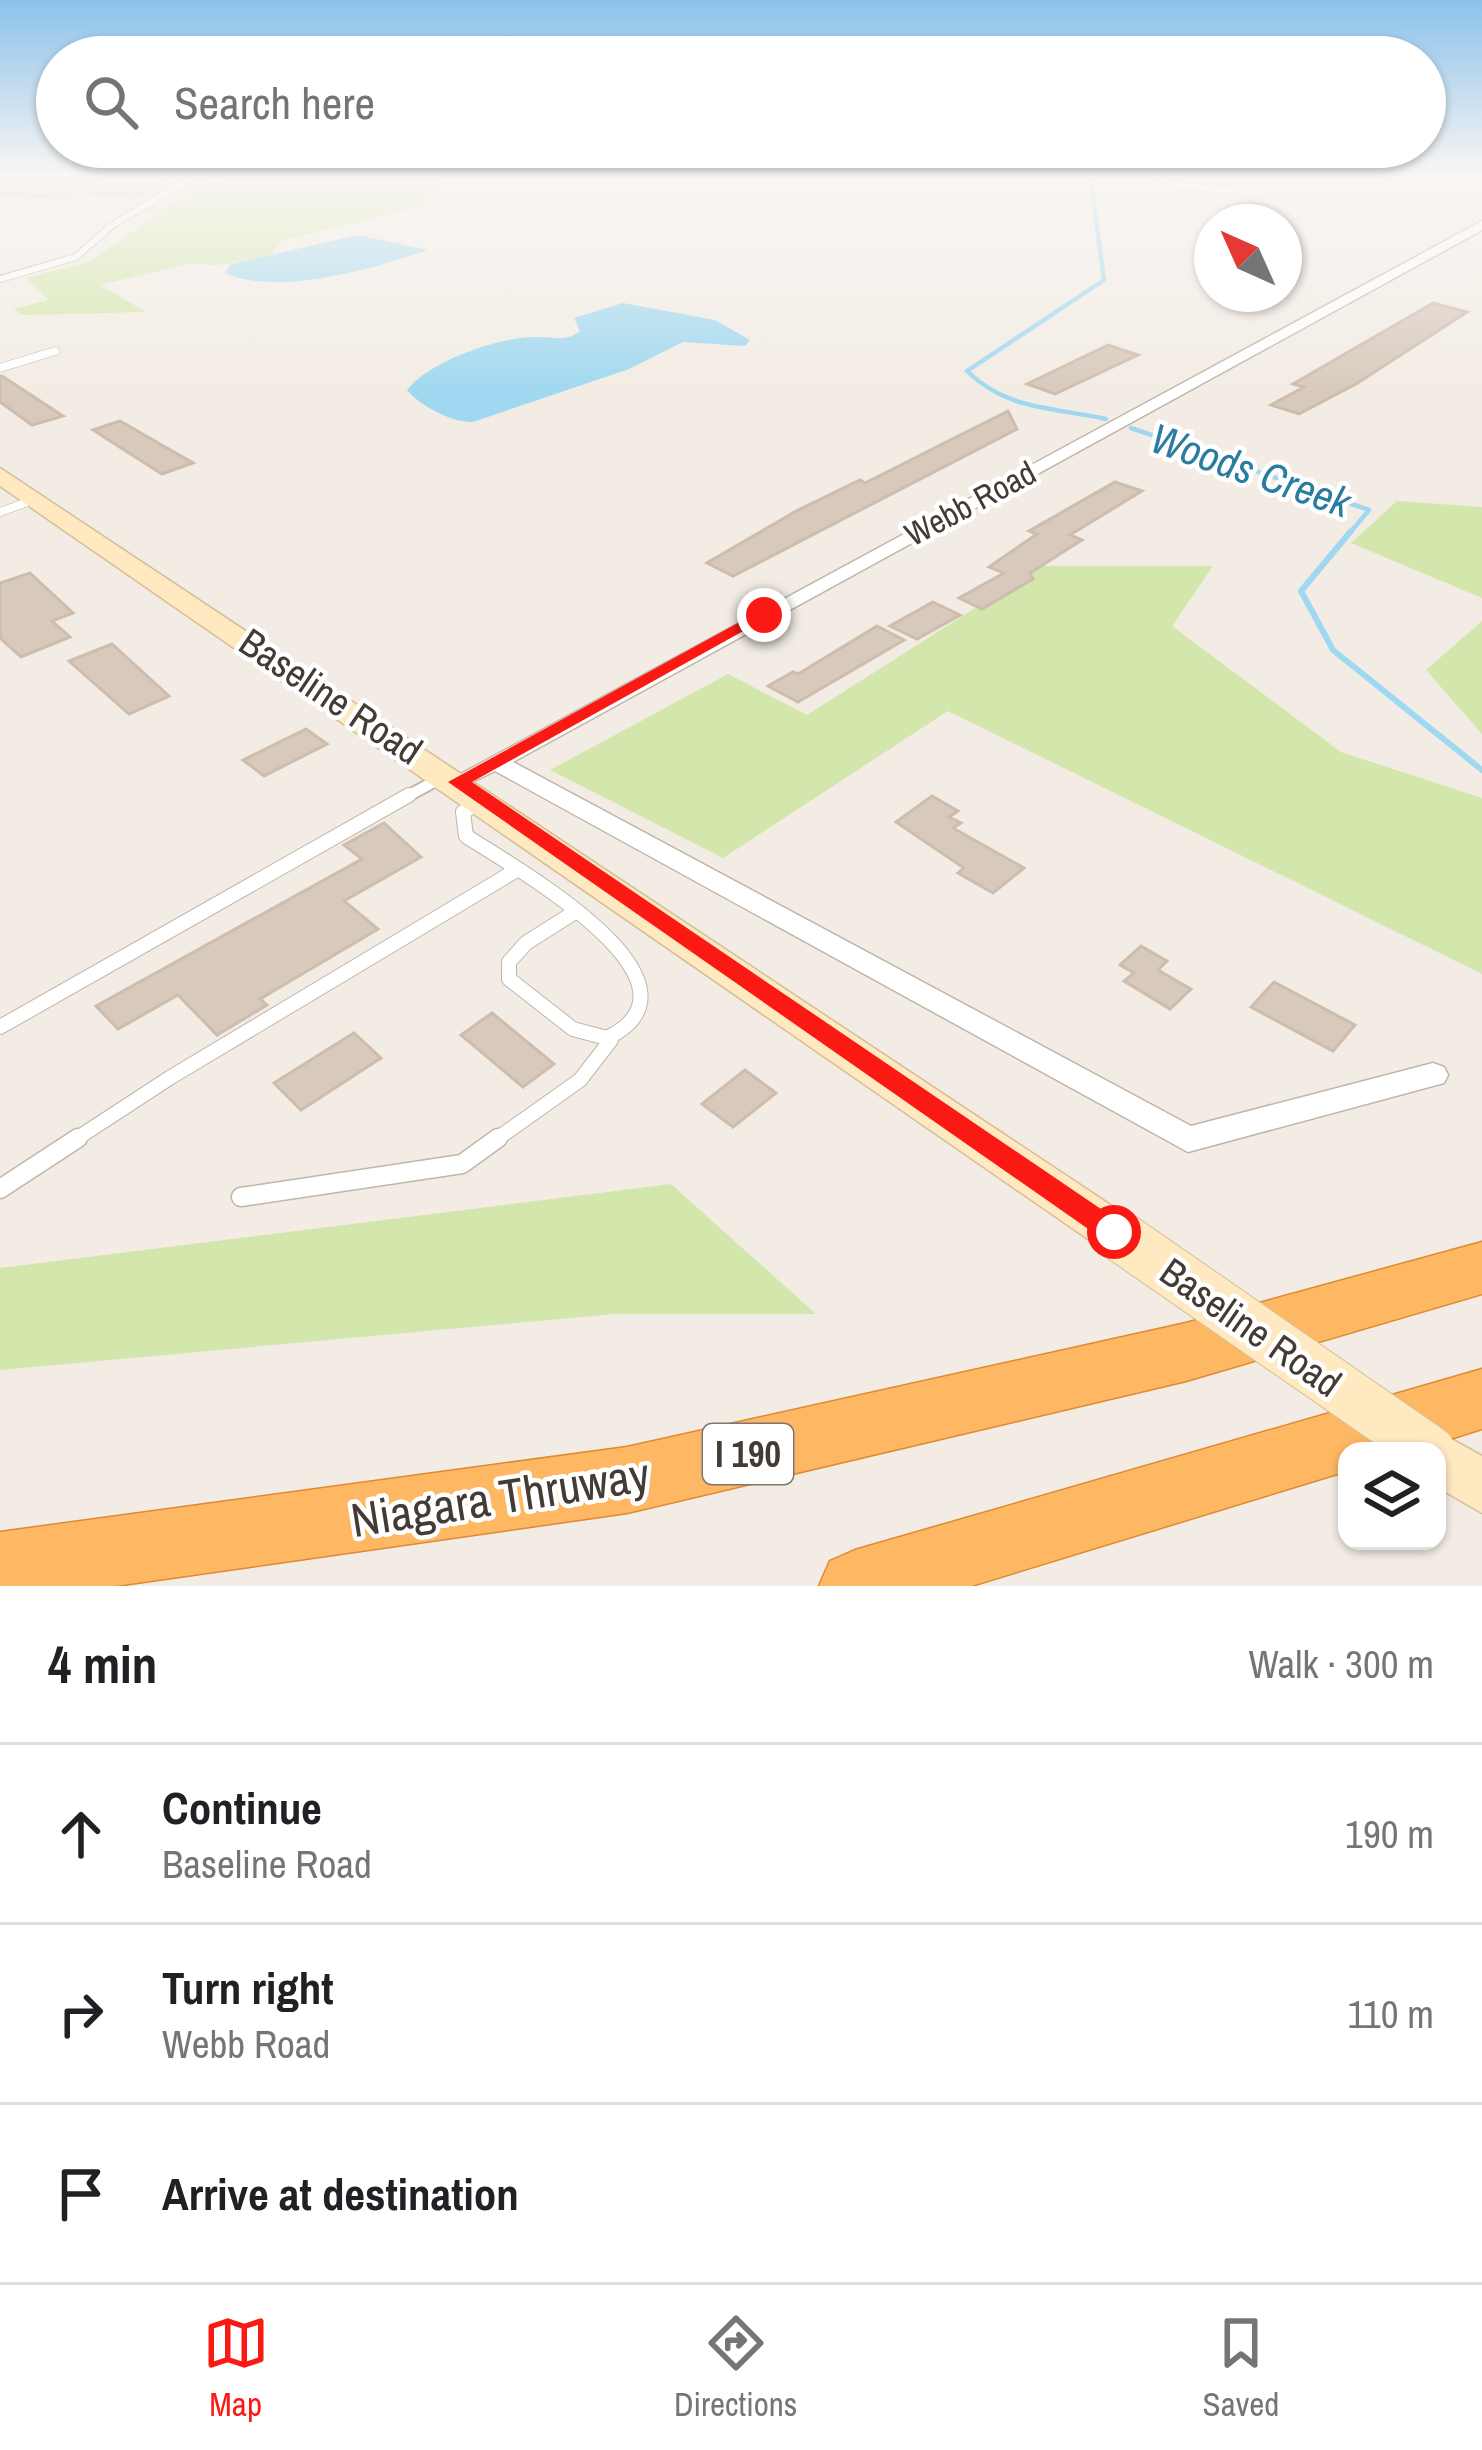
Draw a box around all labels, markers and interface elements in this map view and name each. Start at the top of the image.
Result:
search box [36,36,1446,168]
icon: search [78,69,144,135]
text: Search here [174,72,375,133]
north arrow [1194,204,1302,312]
water label: Woods Creek [1144,410,1360,531]
street label: Webb Road [897,450,1043,556]
route end [737,588,791,642]
street label: Baseline Road [230,616,432,776]
route start [1087,1205,1141,1259]
street label: Baseline Road [1150,1246,1352,1408]
road number: I 190 [703,1424,793,1484]
street label: Niagara Thruway [346,1441,654,1552]
map controls [1338,1442,1446,1550]
button: layers [1338,1442,1446,1550]
text: 4 min [48,1630,157,1699]
text: Walk · 300 m [1249,1638,1434,1690]
text: Continue [162,1777,322,1838]
icon: ahead [48,1801,114,1867]
text: 190 m [1345,1808,1434,1860]
text: Baseline Road [162,1838,372,1890]
text: Turn right [162,1957,334,2018]
icon: right [48,1981,114,2047]
text: 110 m [1347,1988,1434,2040]
text: Webb Road [162,2018,330,2070]
icon: arrive [48,2161,114,2227]
text: Arrive at destination [162,2163,519,2224]
tab: Map [203,2310,269,2426]
tab: Directions [674,2310,797,2426]
tab: Saved [1203,2310,1279,2426]

